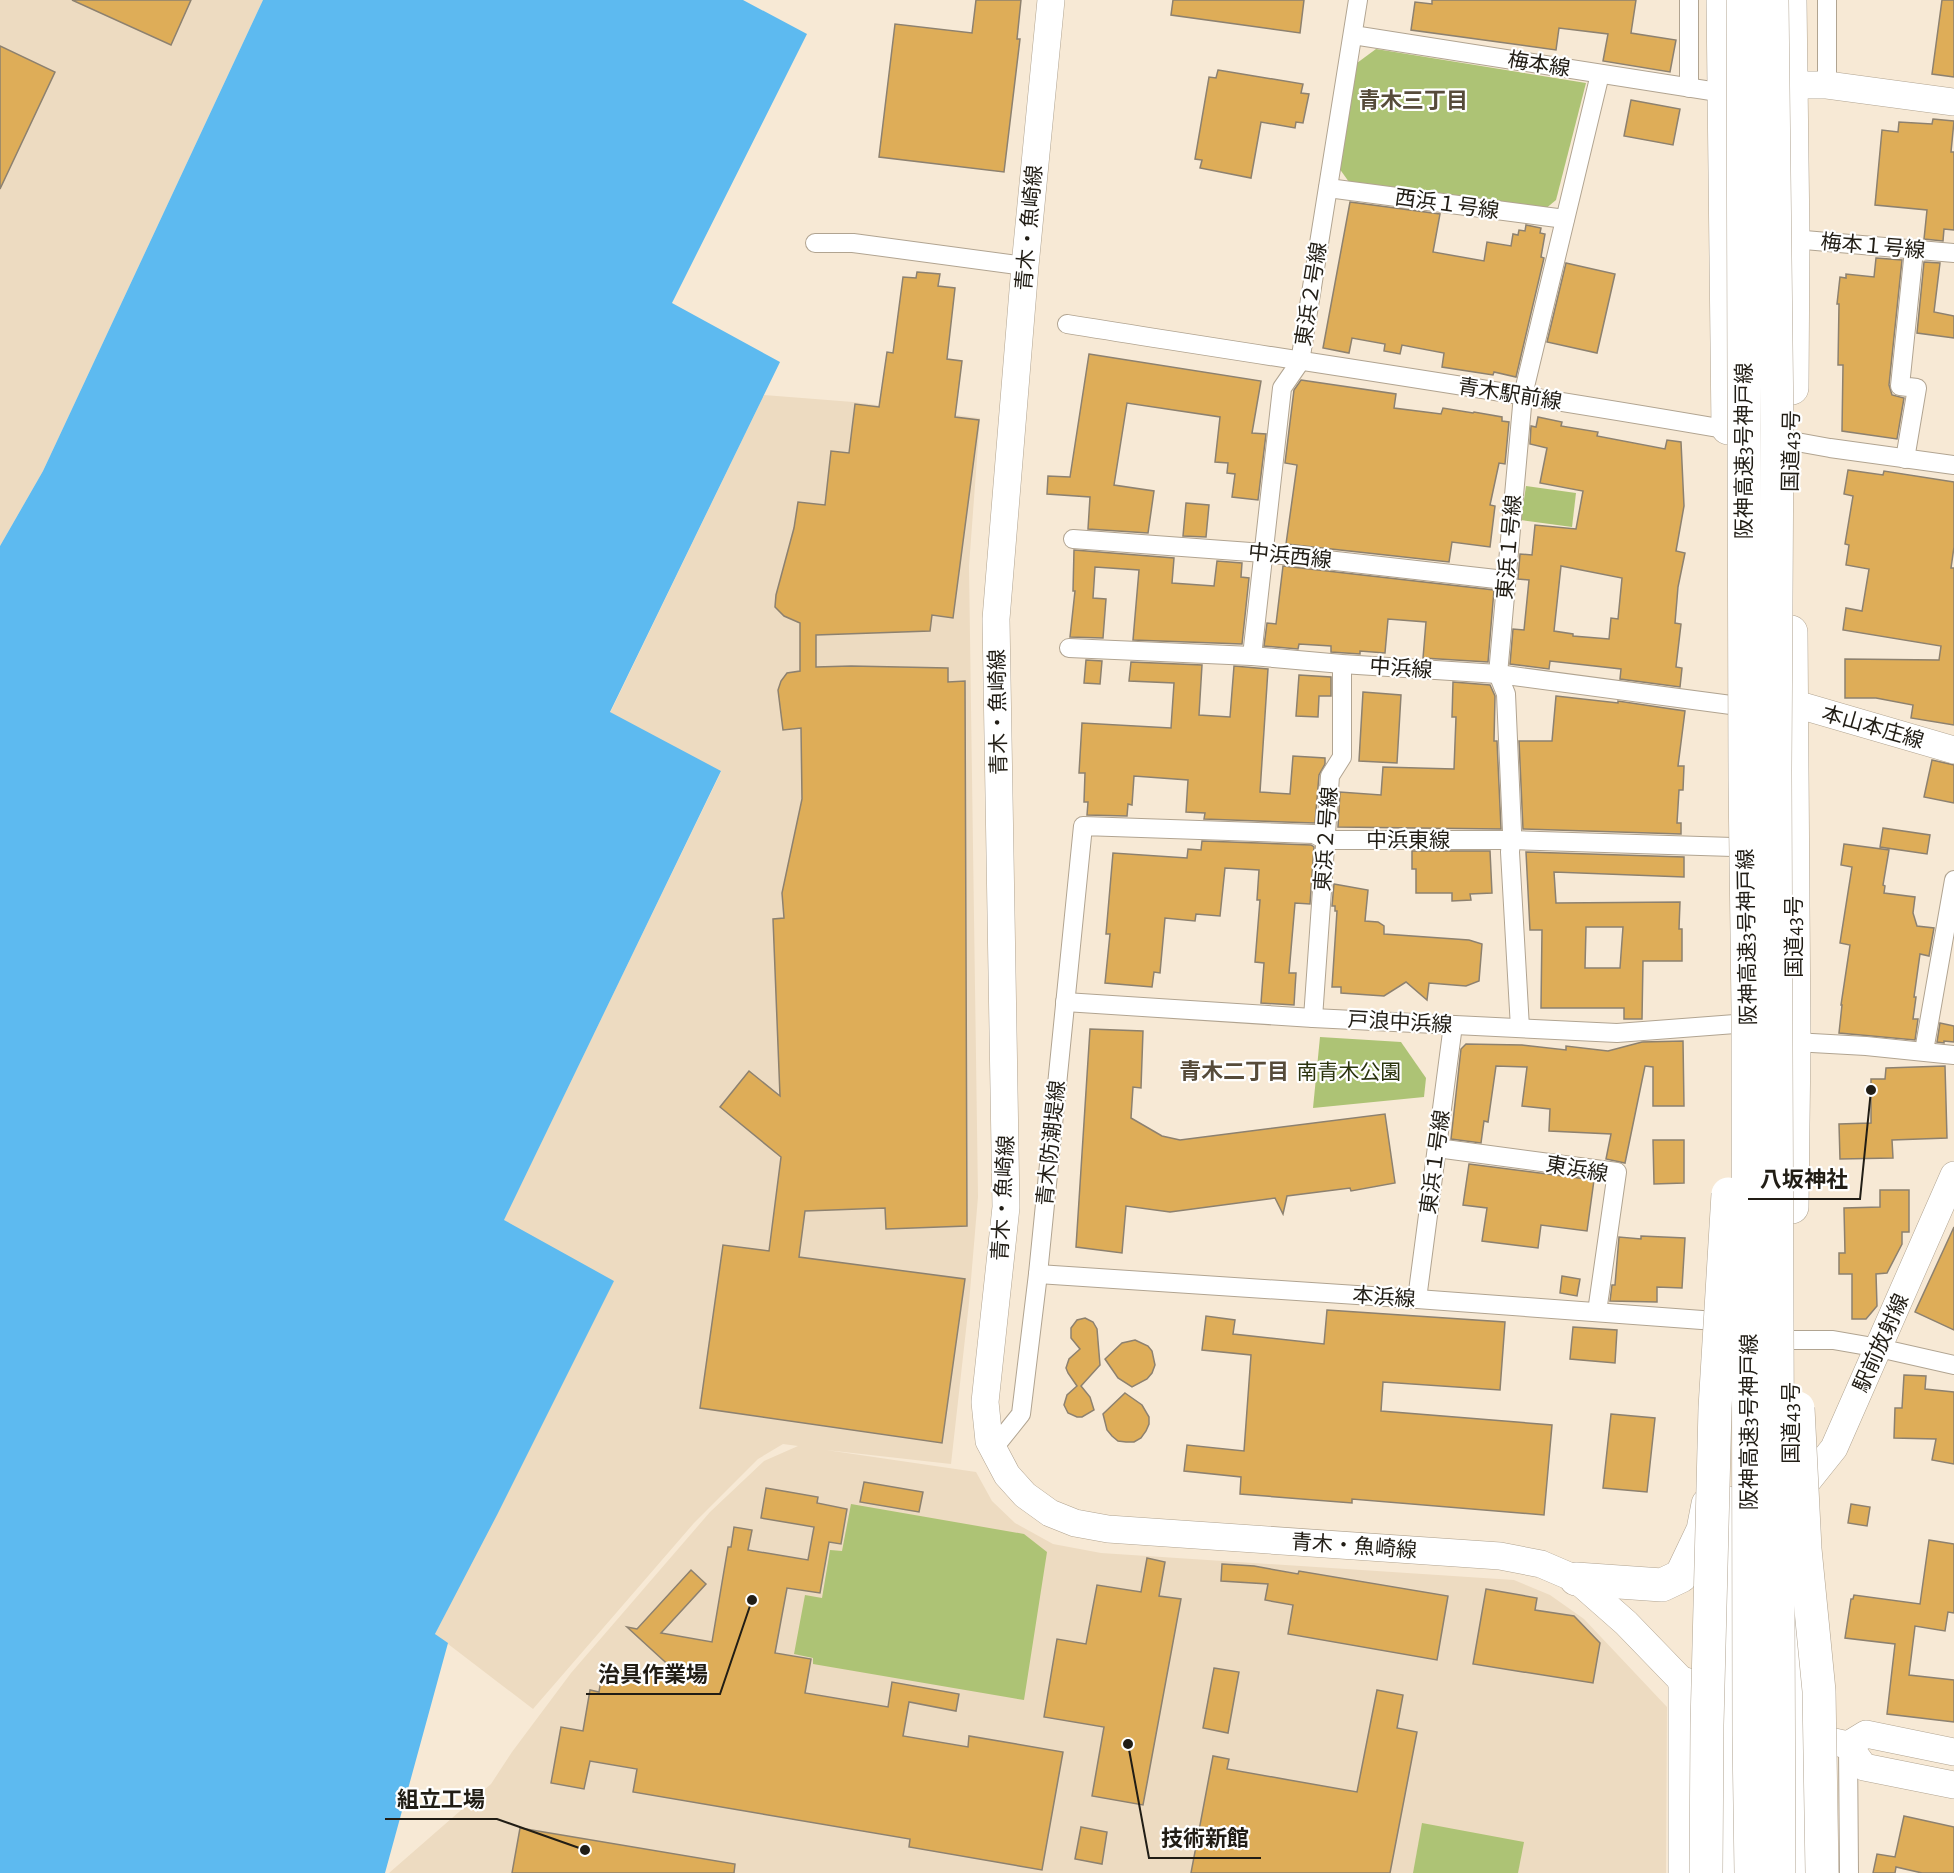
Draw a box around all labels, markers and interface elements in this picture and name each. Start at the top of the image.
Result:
street label: 梅本線 [1506,48,1572,80]
district label: 青木三丁目 [1358,89,1468,112]
street label: 青木・魚崎線 [1013,164,1045,292]
street label: 西浜１号線 [1393,186,1501,222]
street label: 梅本１号線 [1820,230,1926,262]
street label: 東浜２号線 [1292,240,1330,348]
street label: 阪神高速3号神戸線 [1733,363,1755,539]
street label: 青木駅前線 [1456,375,1564,413]
street label: 国道43号 [1779,410,1803,492]
street label: 東浜１号線 [1493,494,1525,600]
street label: 中浜西線 [1247,541,1333,571]
street label: 青木・魚崎線 [986,649,1010,775]
street label: 中浜線 [1369,655,1433,681]
street label: 本山本庄線 [1820,702,1926,752]
street label: 東浜２号線 [1311,786,1341,892]
street label: 中浜東線 [1366,829,1450,851]
street label: 阪神高速3号神戸線 [1734,848,1760,1026]
street label: 国道43号 [1783,896,1805,978]
street label: 戸浪中浜線 [1347,1008,1453,1036]
district label: 青木二丁目 [1179,1060,1289,1083]
park label: 南青木公園 [1297,1061,1402,1083]
street label: 青木防潮堤線 [1033,1079,1069,1207]
street label: 東浜１号線 [1417,1108,1453,1216]
street label: 青木・魚崎線 [989,1135,1017,1261]
street label: 東浜線 [1544,1153,1610,1185]
callout: 八坂神社 [1748,1159,1860,1199]
text: 八坂神社 [1760,1168,1848,1191]
street label: 本浜線 [1352,1284,1416,1310]
street label: 駅前放射線 [1850,1291,1912,1395]
street label: 阪神高速3号神戸線 [1738,1334,1760,1510]
street label: 国道43号 [1780,1382,1802,1464]
street label: 青木・魚崎線 [1290,1531,1418,1561]
callout: 治具作業場 [586,1654,720,1694]
text: 治具作業場 [598,1663,708,1686]
callout: 組立工場 [385,1779,497,1819]
text: 組立工場 [397,1788,485,1811]
callout: 技術新館 [1149,1818,1261,1858]
text: 技術新館 [1161,1827,1249,1850]

